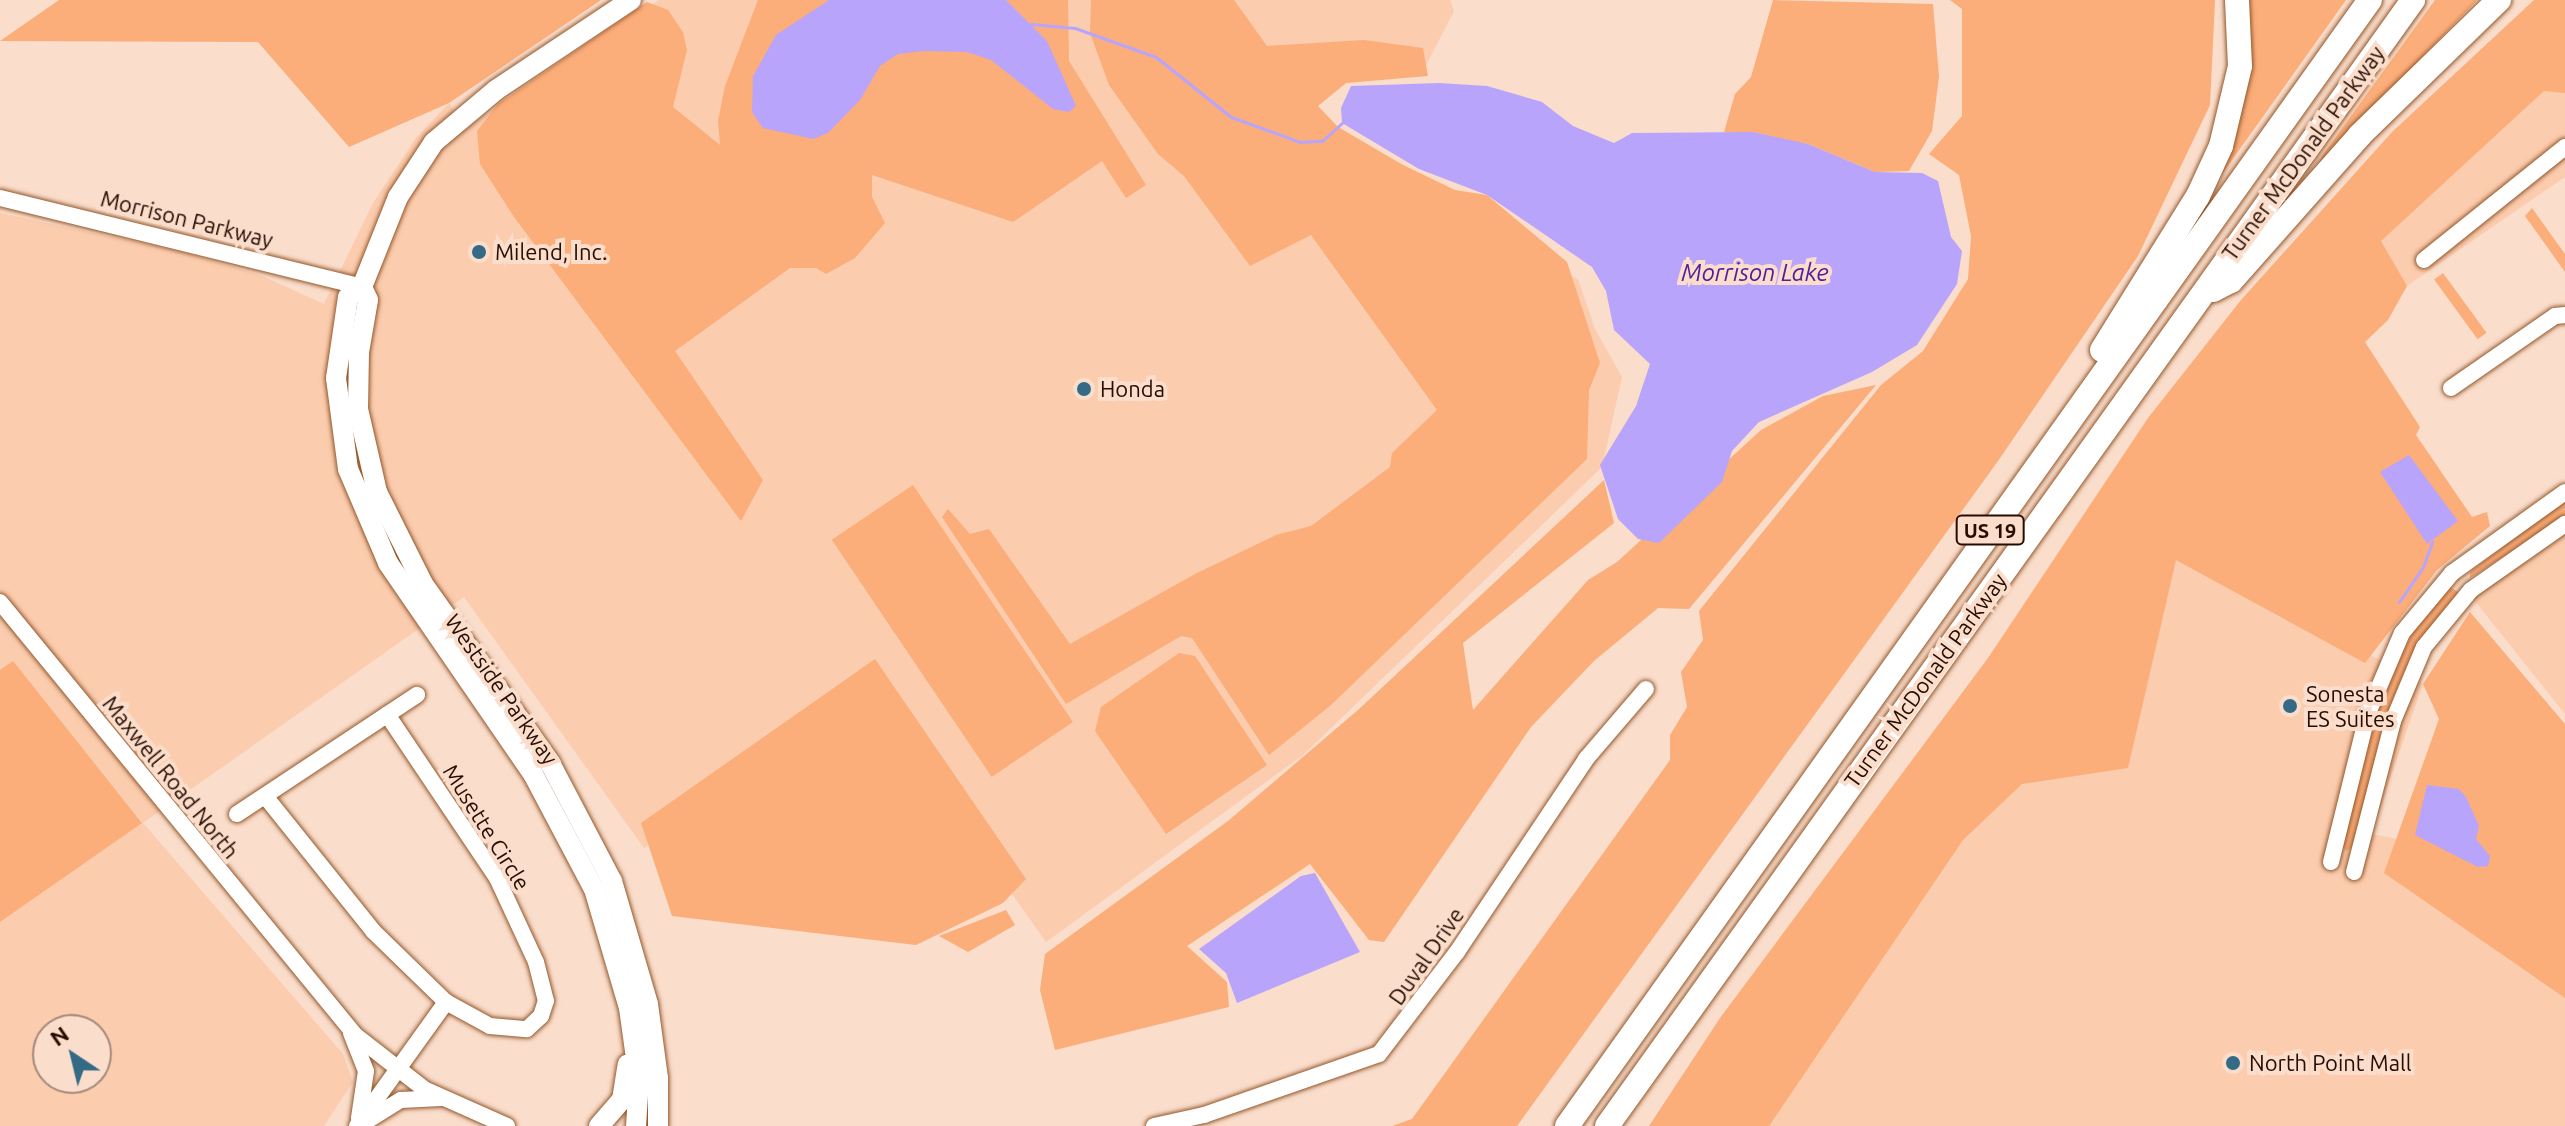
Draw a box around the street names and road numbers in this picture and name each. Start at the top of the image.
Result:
street label: Turner McDonald Parkway [2216,41,2390,265]
street label: Morrison Parkway [98,185,276,253]
road number: US 19 [1954,514,2026,546]
street label: Turner McDonald Parkway [1838,568,2012,792]
street label: Westside Parkway [440,609,564,769]
street label: Maxwell Road North [97,691,245,863]
street label: Musette Circle [438,759,536,895]
street label: Duval Drive [1383,902,1469,1010]

